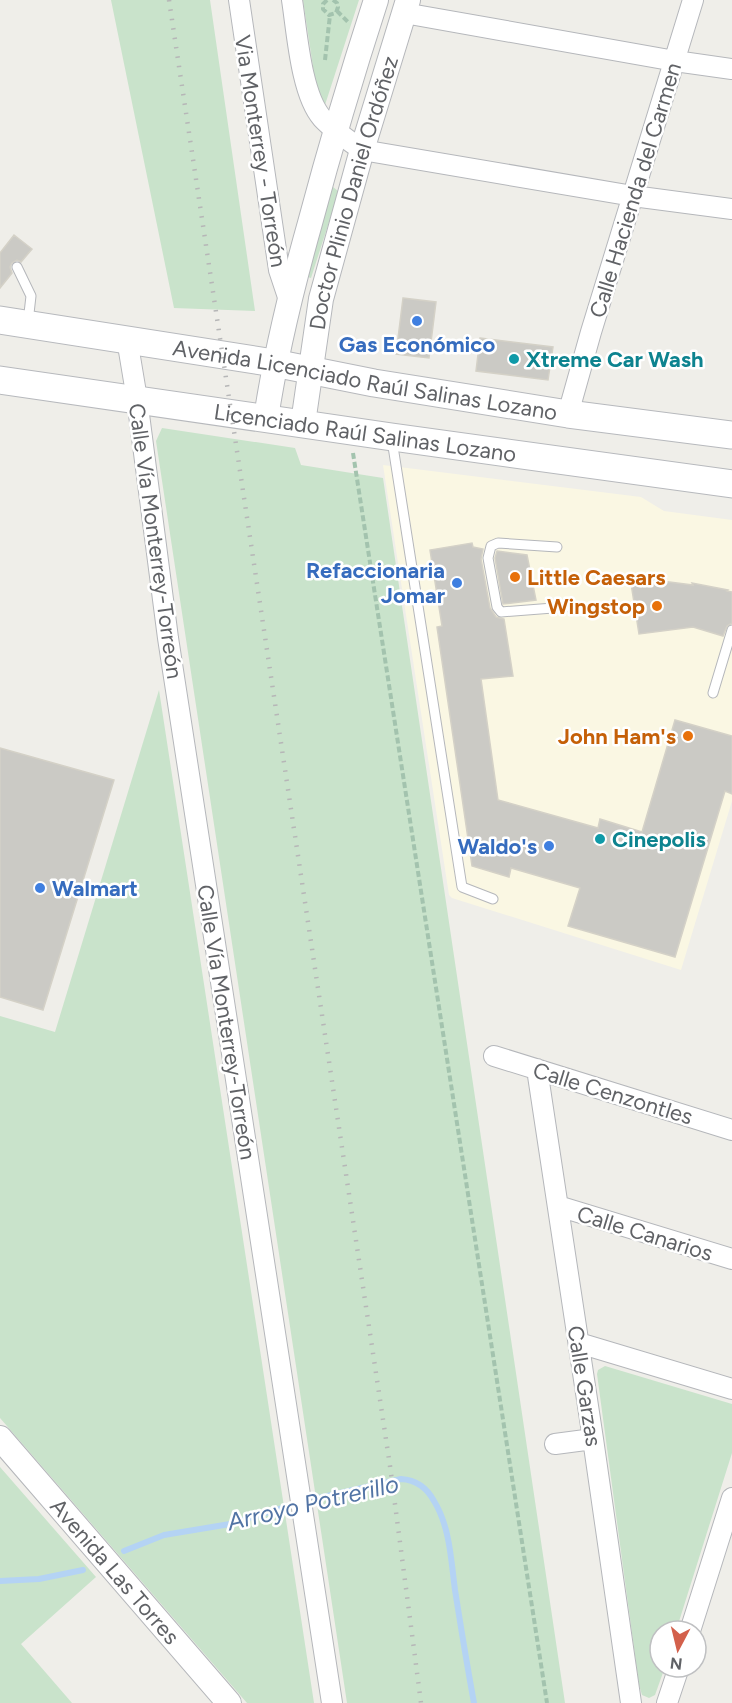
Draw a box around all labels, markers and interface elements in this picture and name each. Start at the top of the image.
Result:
street label: Via Monterrey - Torreón [229,33,292,269]
street label: Doctor Plinio Daniel Ordóñez [304,53,404,332]
street label: Calle Hacienda del Carmen [584,59,687,321]
marker: Gas Económico [410,314,424,328]
place label: Gas Económico [339,331,495,358]
street label: Avenida Licenciado Raúl Salinas Lozano [171,334,559,426]
place label: Xtreme Car Wash [526,346,703,373]
marker: Xtreme Car Wash [507,352,521,366]
street label: Licenciado Raúl Salinas Lozano [212,398,518,468]
street label: Calle Vía Monterrey-Torreón [123,402,188,681]
place label: Refaccionaria Jomar [306,557,446,609]
place label: Little Caesars [527,564,666,591]
marker: Little Caesars [508,570,522,584]
marker: Refaccionaria Jomar [450,576,464,590]
place label: Wingstop [547,593,645,620]
marker: Wingstop [650,599,664,613]
place label: John Ham's [558,723,676,750]
marker: John Ham's [681,729,695,743]
place label: Cinepolis [612,826,706,853]
marker: Cinepolis [593,832,607,846]
place label: Waldo's [458,833,537,860]
marker: Waldo's [542,839,556,853]
place label: Walmart [52,875,138,902]
marker: Walmart [33,881,47,895]
street label: Calle Vía Monterrey-Torreón [191,883,262,1161]
street label: Calle Cenzontles [530,1056,696,1131]
street label: Calle Canarios [574,1200,716,1267]
street label: Calle Garzas [562,1324,607,1448]
water label: Arroyo Potrerillo [223,1469,401,1537]
street label: Avenida Las Torres [44,1493,185,1650]
north arrow [648,1619,708,1679]
text: N [669,1653,684,1674]

